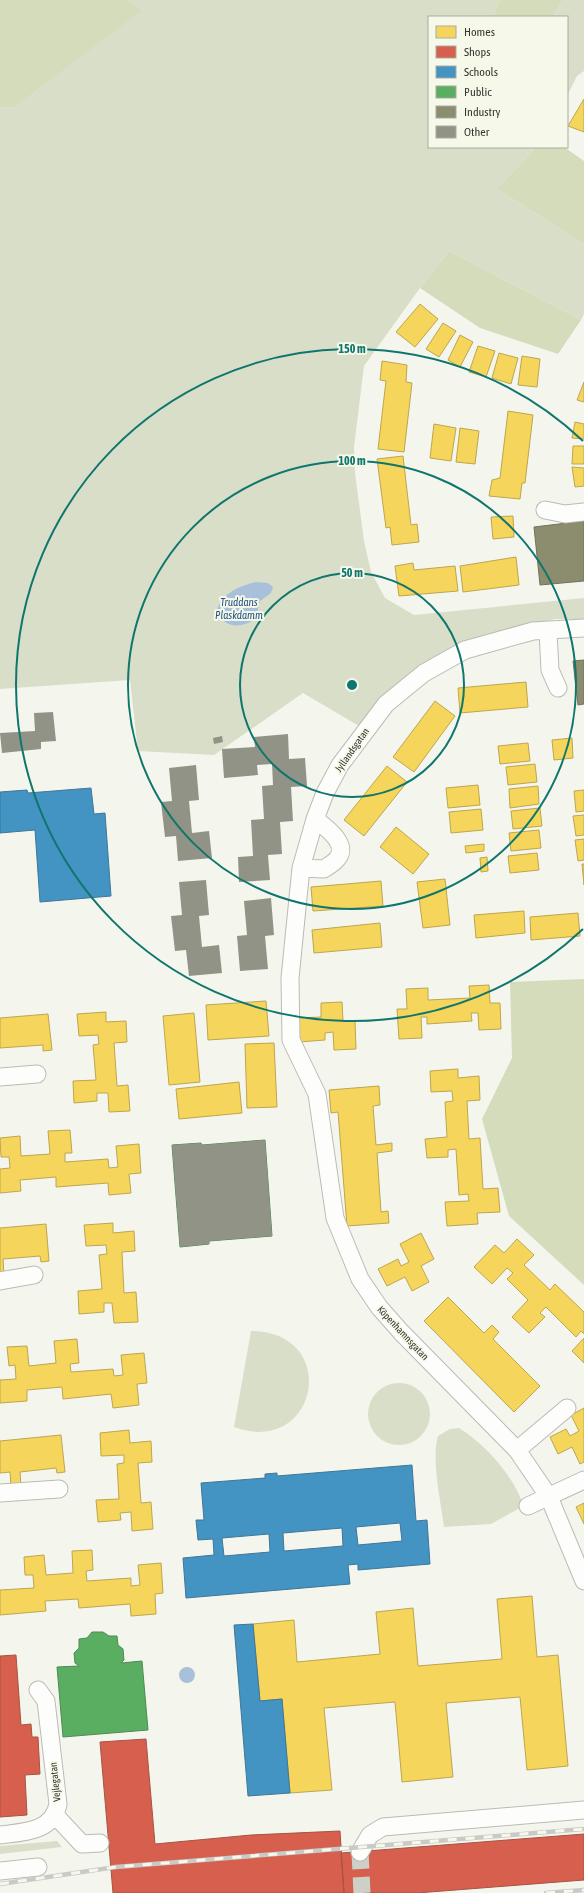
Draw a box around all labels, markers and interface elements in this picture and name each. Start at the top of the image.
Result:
legend [428,16,568,148]
text: Homes [464,25,495,39]
text: Shops [464,45,490,59]
text: Schools [464,65,498,79]
text: Public [464,85,492,99]
text: Industry [464,105,501,119]
text: Other [464,125,490,139]
text: 150 m [338,342,366,356]
text: 100 m [338,454,366,468]
text: 50 m [341,566,363,580]
water label: Truddans Plaskdamm [215,596,263,621]
centre of rings [345,678,359,692]
street label: Jyllandsgatan [333,726,371,774]
street label: Köpenhamnsgatan [375,1304,431,1362]
street label: Vejlegatan [47,1762,63,1802]

